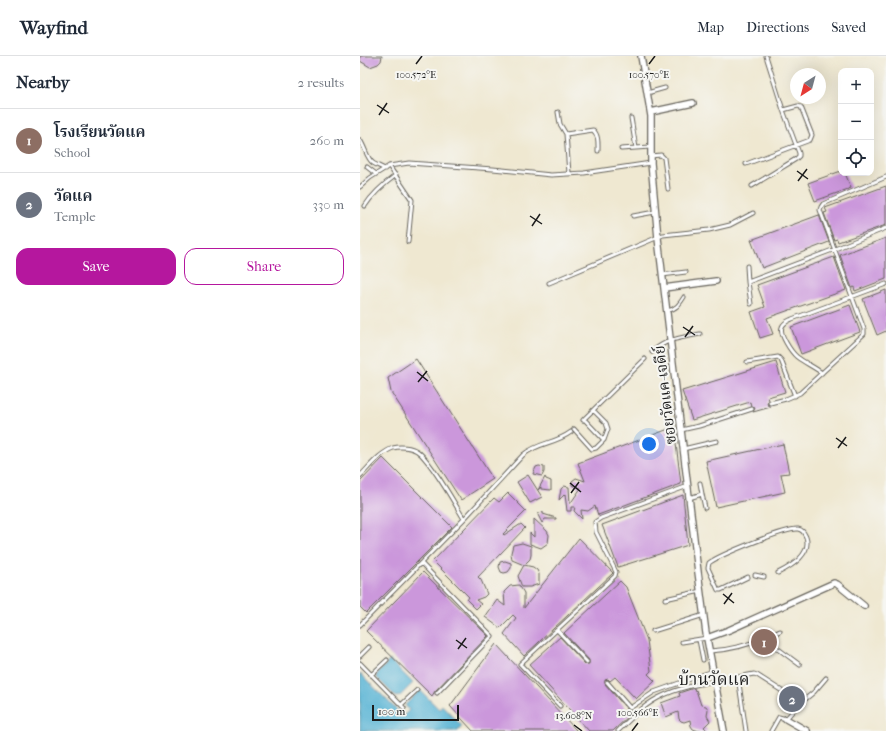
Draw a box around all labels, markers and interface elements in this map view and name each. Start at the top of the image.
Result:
text: Wayfind [20,17,88,39]
text: Map [697,19,724,36]
text: Directions [746,19,809,36]
text: Saved [831,19,866,36]
north arrow [790,68,826,104]
map controls [838,68,874,176]
button: + [838,68,874,104]
text: 100.572°E [396,69,436,81]
text: 100.570°E [629,69,669,81]
text: Nearby [16,72,70,92]
text: 2 results [298,75,344,90]
button: − [838,104,874,140]
text: โรงเรียนวัดแค [54,123,145,141]
text: 1 [27,133,31,148]
text: 260 m [310,133,344,148]
button: locate [838,140,874,176]
text: School [54,145,90,160]
text: วัดแค [54,187,92,205]
text: 2 [26,197,32,212]
text: 330 m [313,197,344,212]
text: Temple [54,209,96,224]
button: Save [16,248,176,285]
button: Share [184,248,344,285]
street label: ซอยวัดแค-เจดีย์ [649,344,680,446]
your location [639,434,659,454]
pin: 1 [751,627,777,657]
district label: บ้านวัดแค [678,669,750,689]
pin: 2 [779,684,805,714]
scale bar [372,703,459,722]
text: 100 m [378,705,406,718]
text: 100.566°E [618,707,658,719]
text: 13.608°N [556,710,593,722]

